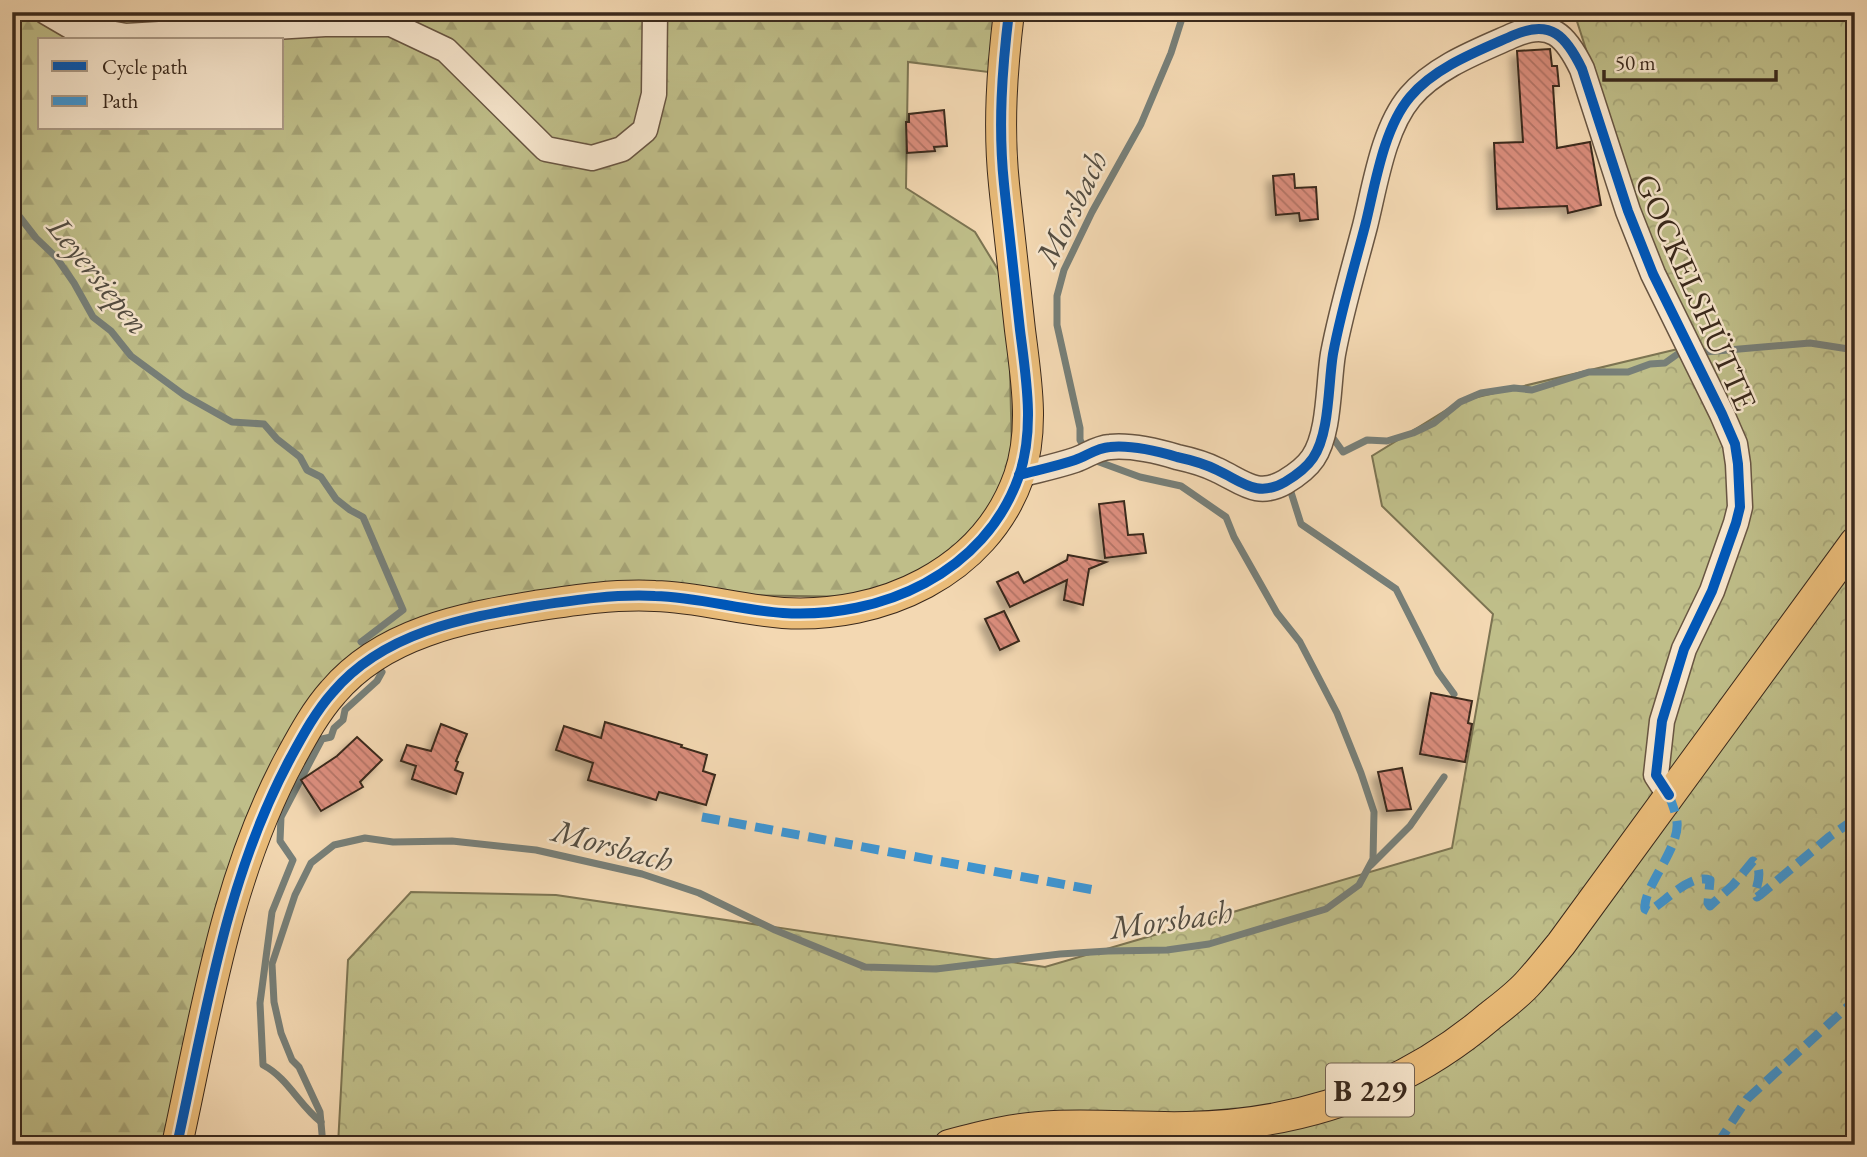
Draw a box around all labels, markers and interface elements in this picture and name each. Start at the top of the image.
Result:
legend [38,38,284,130]
scale bar [1604,38,1776,82]
text: 50 m [1615,49,1656,76]
text: Cycle path [102,53,188,80]
text: Path [102,87,139,114]
water label: Morsbach [1024,143,1117,275]
street label: GOCKELSHÜTTE [1625,167,1767,417]
water label: Leyersiepen [38,206,160,343]
water label: Morsbach [546,808,678,882]
water label: Morsbach [1105,889,1235,949]
road number: B 229 [1326,1064,1414,1116]

